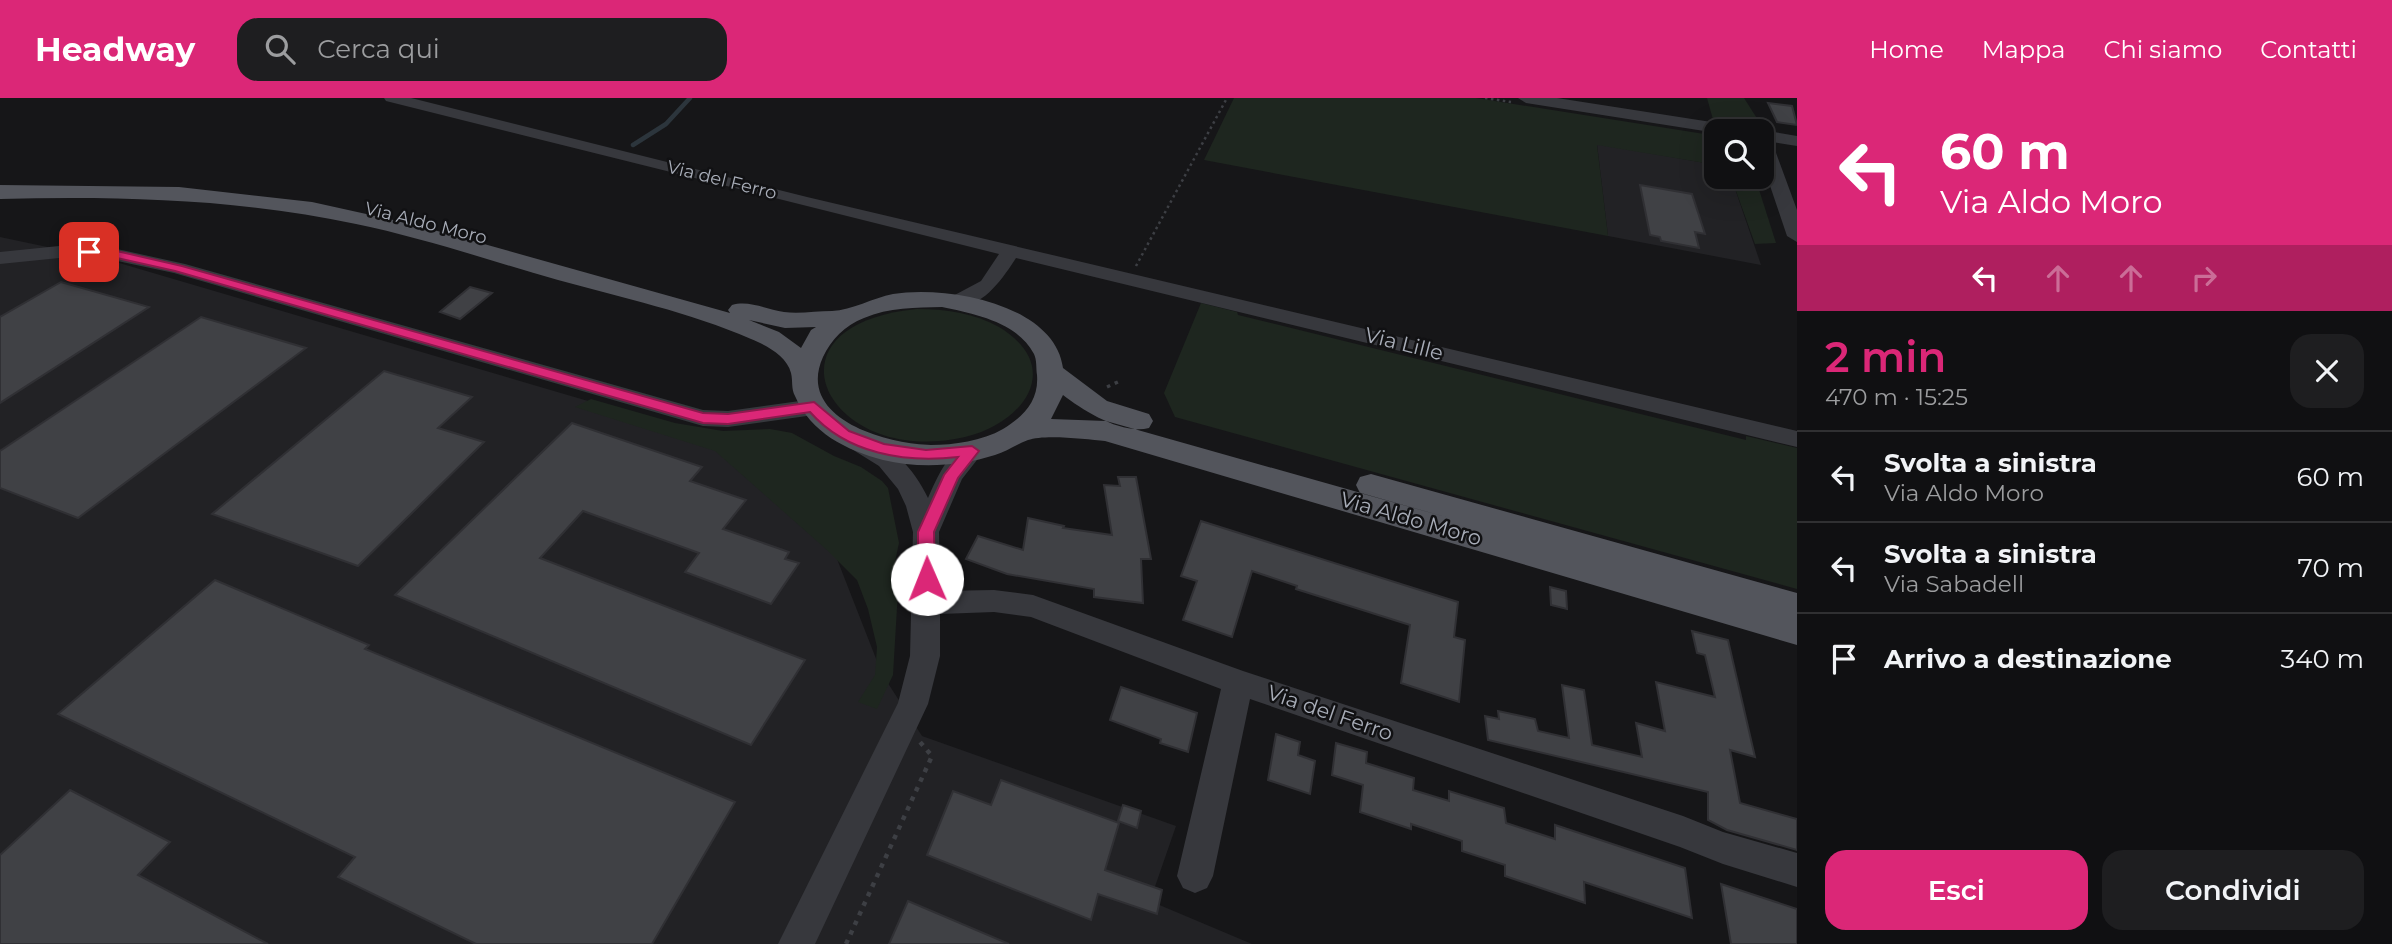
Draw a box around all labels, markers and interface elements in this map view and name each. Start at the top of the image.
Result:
search box [237,18,727,81]
text: Headway [35,29,195,69]
icon: search [261,30,299,68]
text: Cerca qui [317,33,440,65]
text: Home [1869,35,1944,64]
text: Mappa [1982,35,2065,64]
text: Chi siamo [2103,35,2222,64]
text: Contatti [2260,35,2357,64]
map controls [1704,119,1774,189]
button: search [1704,119,1774,189]
text: 60 m [1940,122,2070,181]
icon: left [1825,126,1916,217]
street label: Via del Ferro [665,156,779,204]
text: Via Aldo Moro [1940,182,2162,221]
street label: Via Aldo Moro [363,197,489,249]
pin [59,222,119,282]
icon: arrive [70,233,108,271]
icon: left [1966,259,2004,297]
icon: ahead [2039,259,2077,297]
icon: ahead [2112,259,2150,297]
icon: right [2185,259,2223,297]
street label: Via Lille [1362,322,1446,365]
text: 2 min [1825,331,1946,383]
button: close [2290,334,2364,408]
text: 470 m · 15:25 [1825,383,1968,411]
text: Svolta a sinistra [1884,447,2097,479]
icon: left [1825,458,1863,496]
text: 60 m [2297,461,2364,493]
text: Via Aldo Moro [1884,479,2044,507]
street label: Via Aldo Moro [1338,486,1485,551]
text: Svolta a sinistra [1884,538,2097,570]
position arrow [890,542,964,616]
icon: left [1825,549,1863,587]
text: 70 m [2298,552,2364,584]
text: Via Sabadell [1884,570,2024,598]
icon: arrive [1825,640,1863,678]
text: Arrivo a destinazione [1884,643,2172,675]
text: 340 m [2281,643,2364,675]
street label: Via del Ferro [1264,679,1396,746]
button: Esci [1825,850,2088,930]
button: Condividi [2102,850,2364,930]

